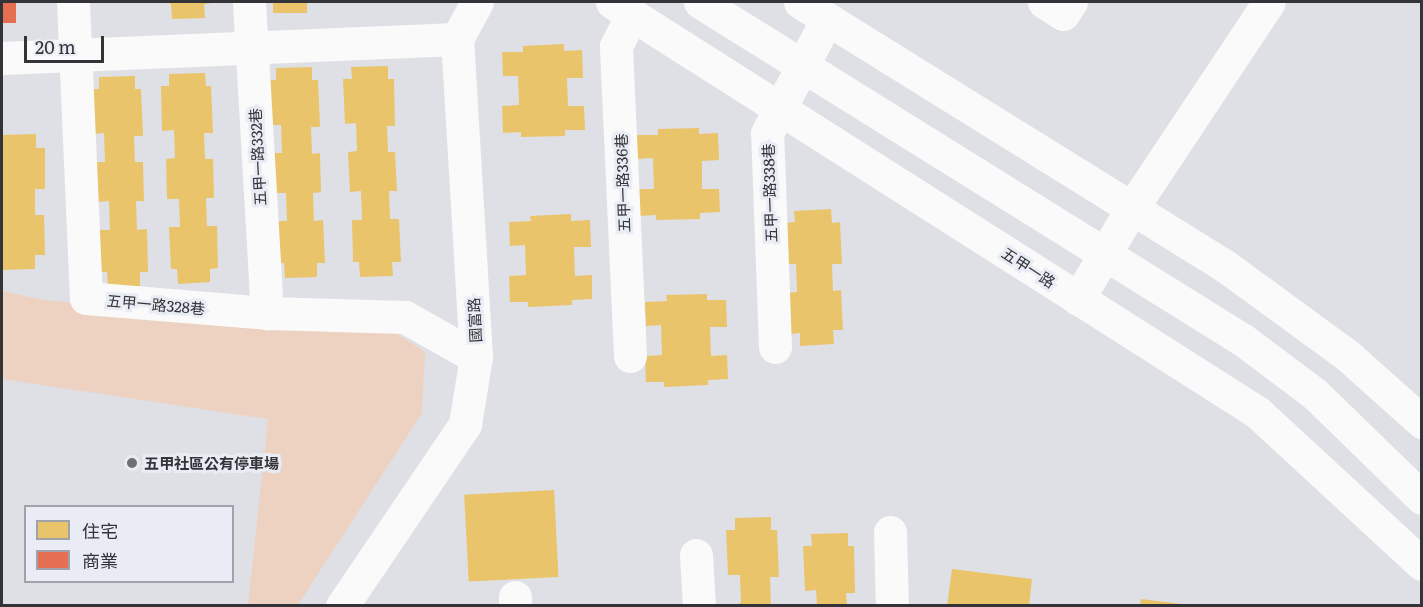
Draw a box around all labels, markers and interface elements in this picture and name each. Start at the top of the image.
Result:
scale bar [27,24,106,62]
text: 20 m [35,33,76,60]
street label: 五甲一路332巷 [245,108,269,206]
street label: 五甲一路336巷 [611,133,633,233]
street label: 五甲一路338巷 [758,143,780,243]
street label: 五甲一路 [999,243,1059,291]
street label: 五甲一路328巷 [106,291,206,317]
street label: 國富路 [464,297,484,343]
place label: 五甲社區公有停車場 [144,454,279,472]
marker: 五甲社區公有停車場 [125,456,139,470]
legend [24,505,234,583]
text: 住宅 [82,517,118,544]
text: 商業 [82,547,118,574]

